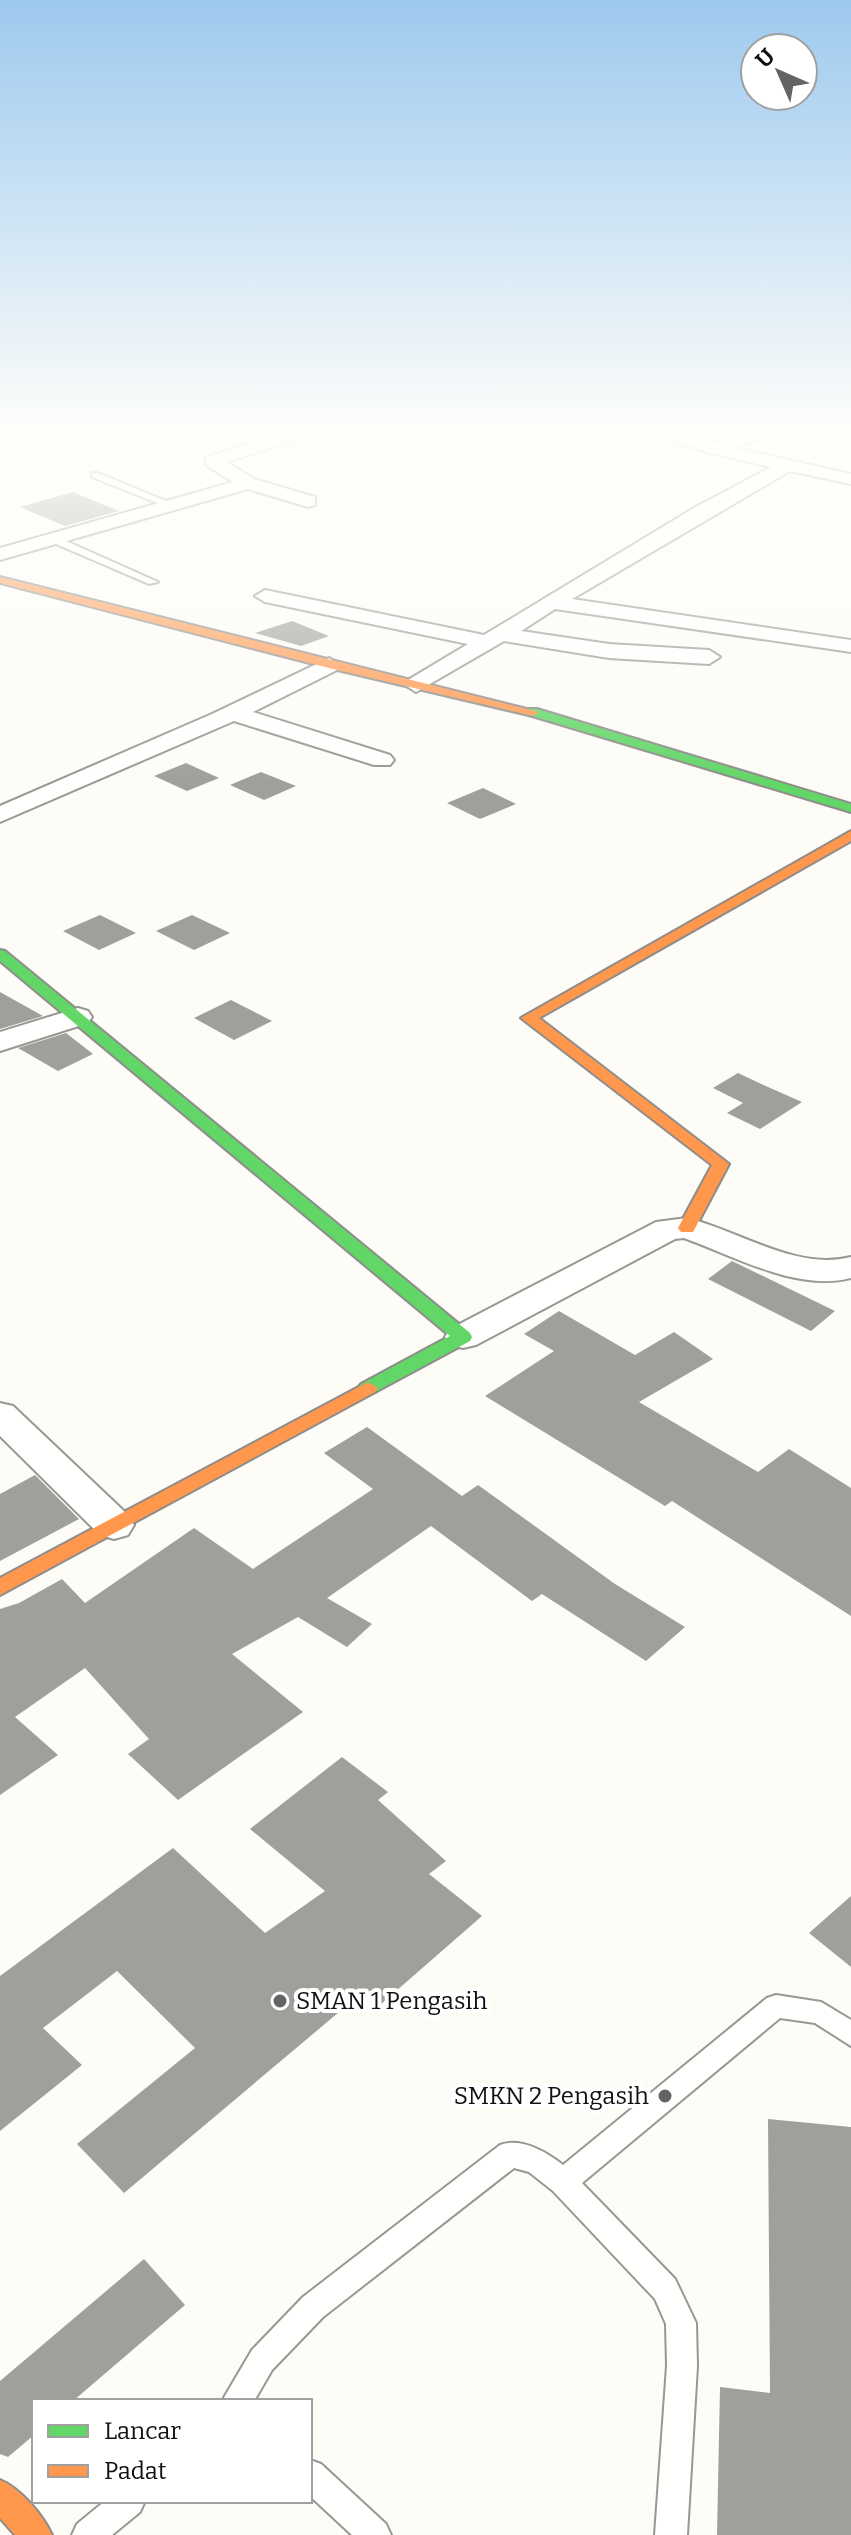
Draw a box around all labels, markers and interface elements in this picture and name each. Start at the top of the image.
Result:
north arrow [739,32,819,112]
text: U [750,43,781,74]
place label: SMAN 1 Pengasih [296,1987,488,2015]
marker: SMAN 1 Pengasih [271,1992,289,2010]
place label: SMKN 2 Pengasih [454,2082,649,2110]
marker: SMKN 2 Pengasih [656,2087,674,2105]
legend [32,2399,312,2503]
text: Lancar [104,2417,181,2445]
text: Padat [104,2457,167,2485]

